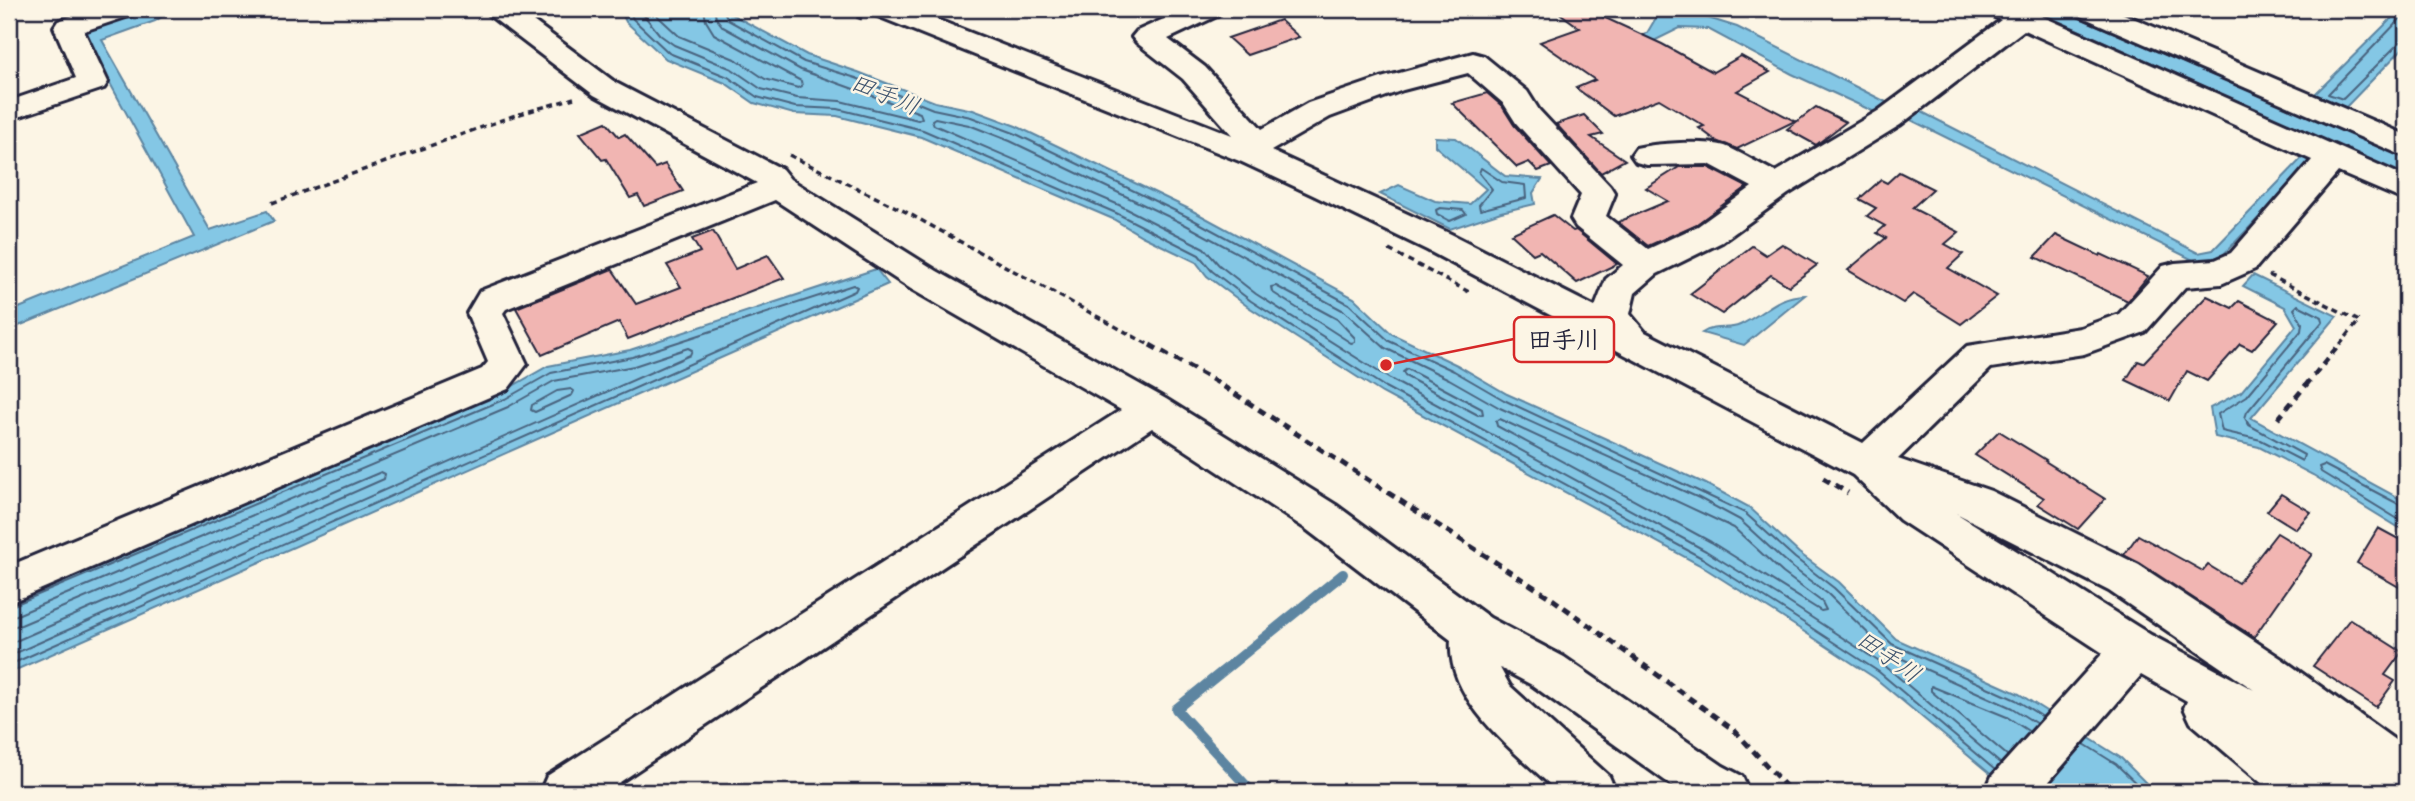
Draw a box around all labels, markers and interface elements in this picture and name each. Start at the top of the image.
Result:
water label: 田手川 [844,68,924,126]
callout: 田手川 [1514,317,1614,362]
text: 田手川 [1528,326,1600,360]
water label: 田手川 [1848,624,1926,694]

